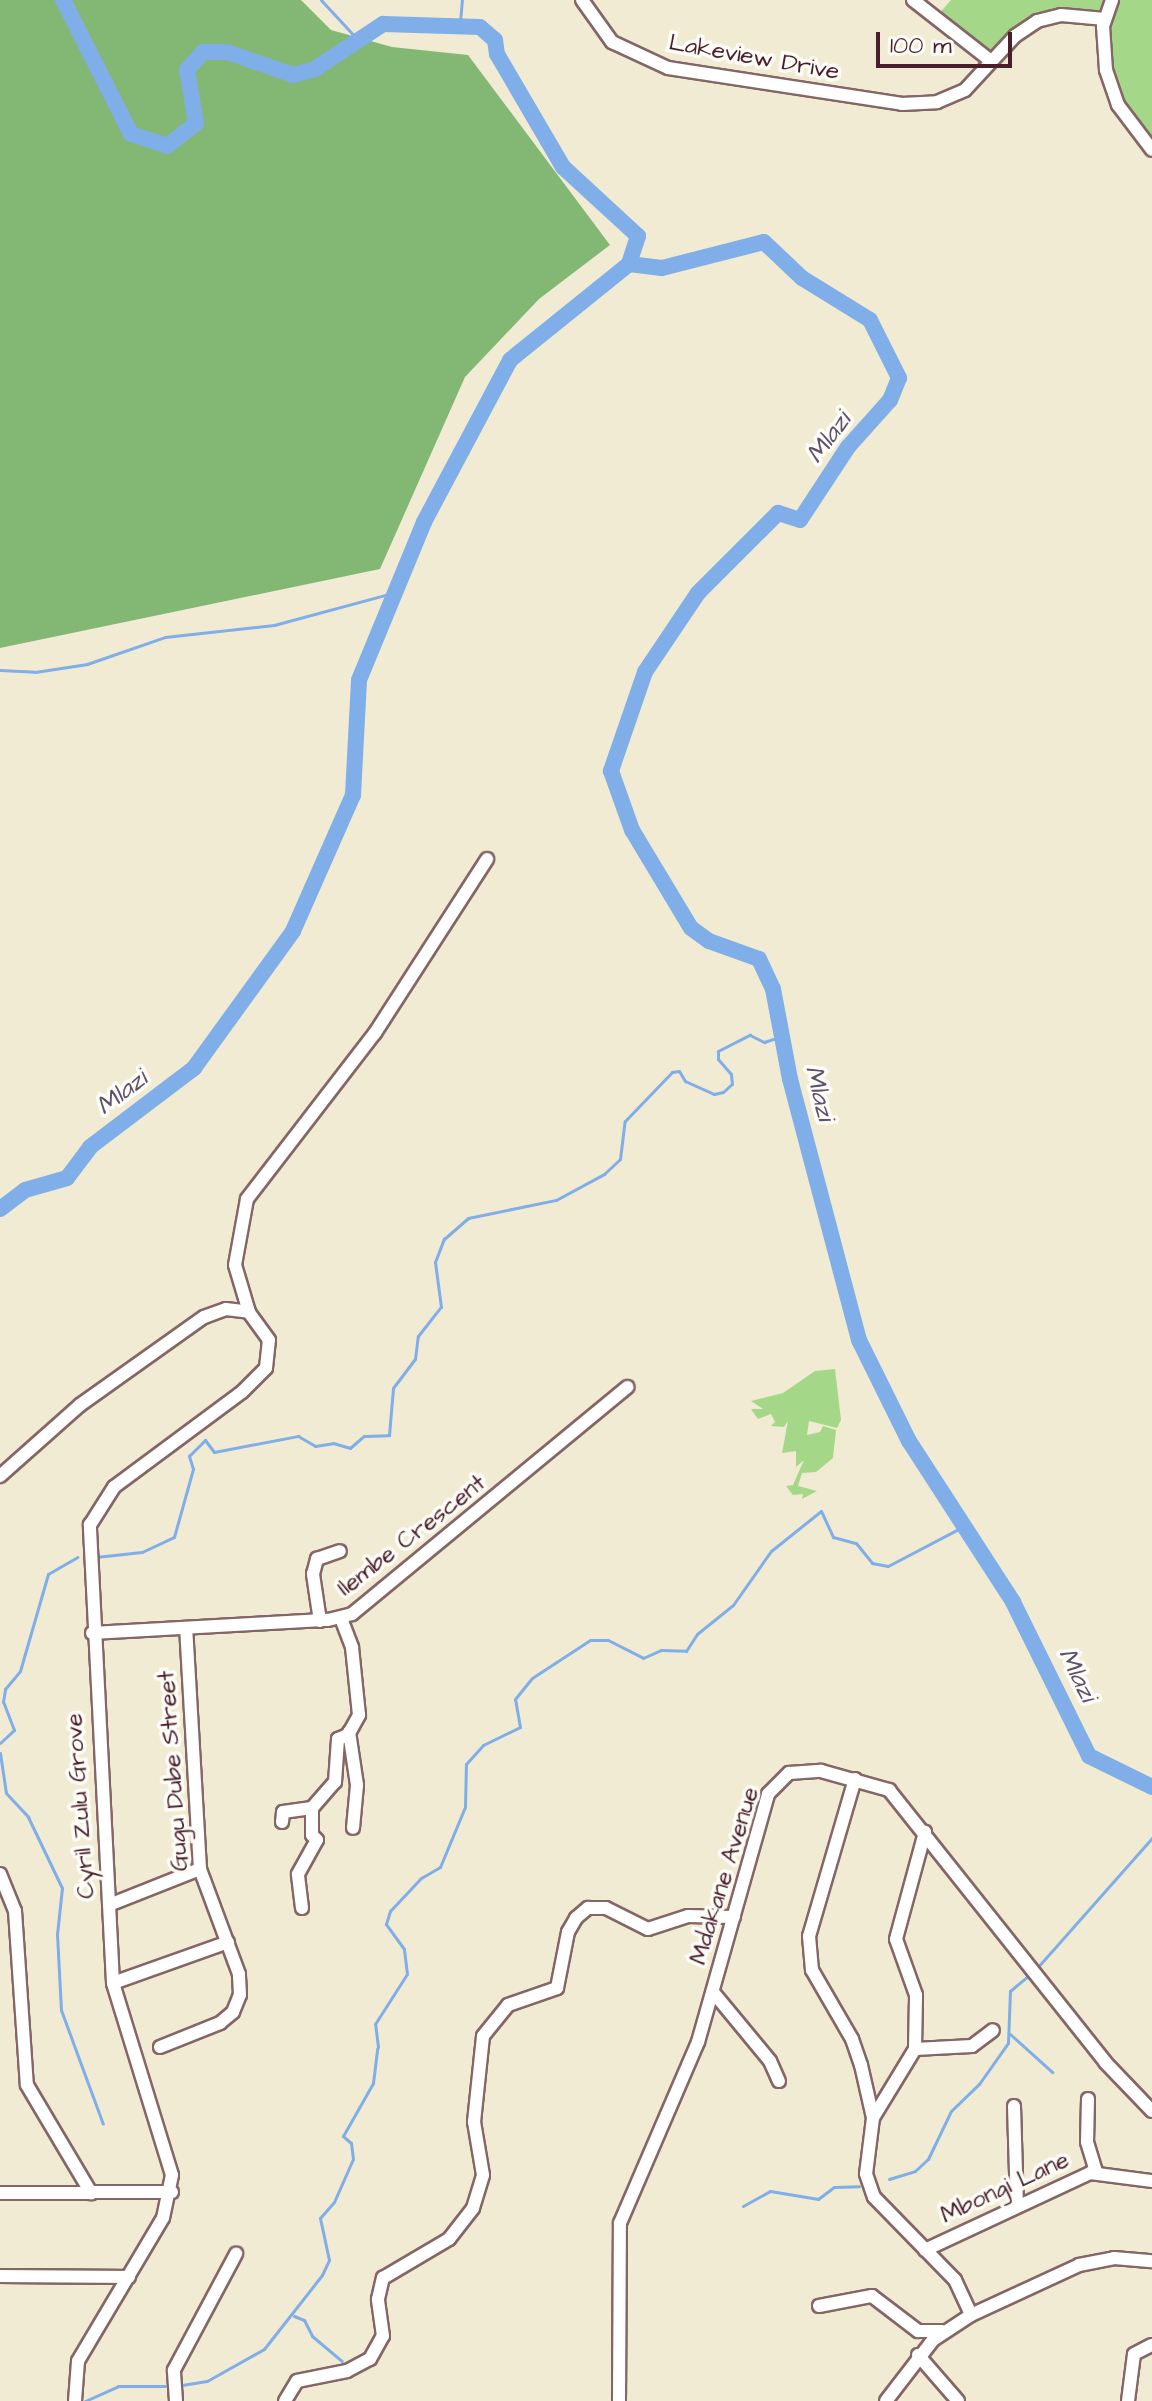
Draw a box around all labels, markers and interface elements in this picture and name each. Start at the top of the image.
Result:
scale bar [880,16,1016,66]
street label: Lakeview Drive [667,29,841,87]
text: 100 m [890,29,952,63]
water label: Mlazi [800,406,858,470]
water label: Mlazi [797,1062,841,1124]
water label: Mlazi [90,1064,154,1122]
street label: Ilembe Crescent [332,1469,492,1603]
water label: Mlazi [1051,1643,1103,1707]
street label: Gugu Dube Street [153,1670,195,1872]
street label: Cyril Zulu Grove [60,1712,102,1900]
street label: Mdakane Avenue [684,1784,766,1968]
street label: Mbongi Lane [936,2146,1074,2230]

